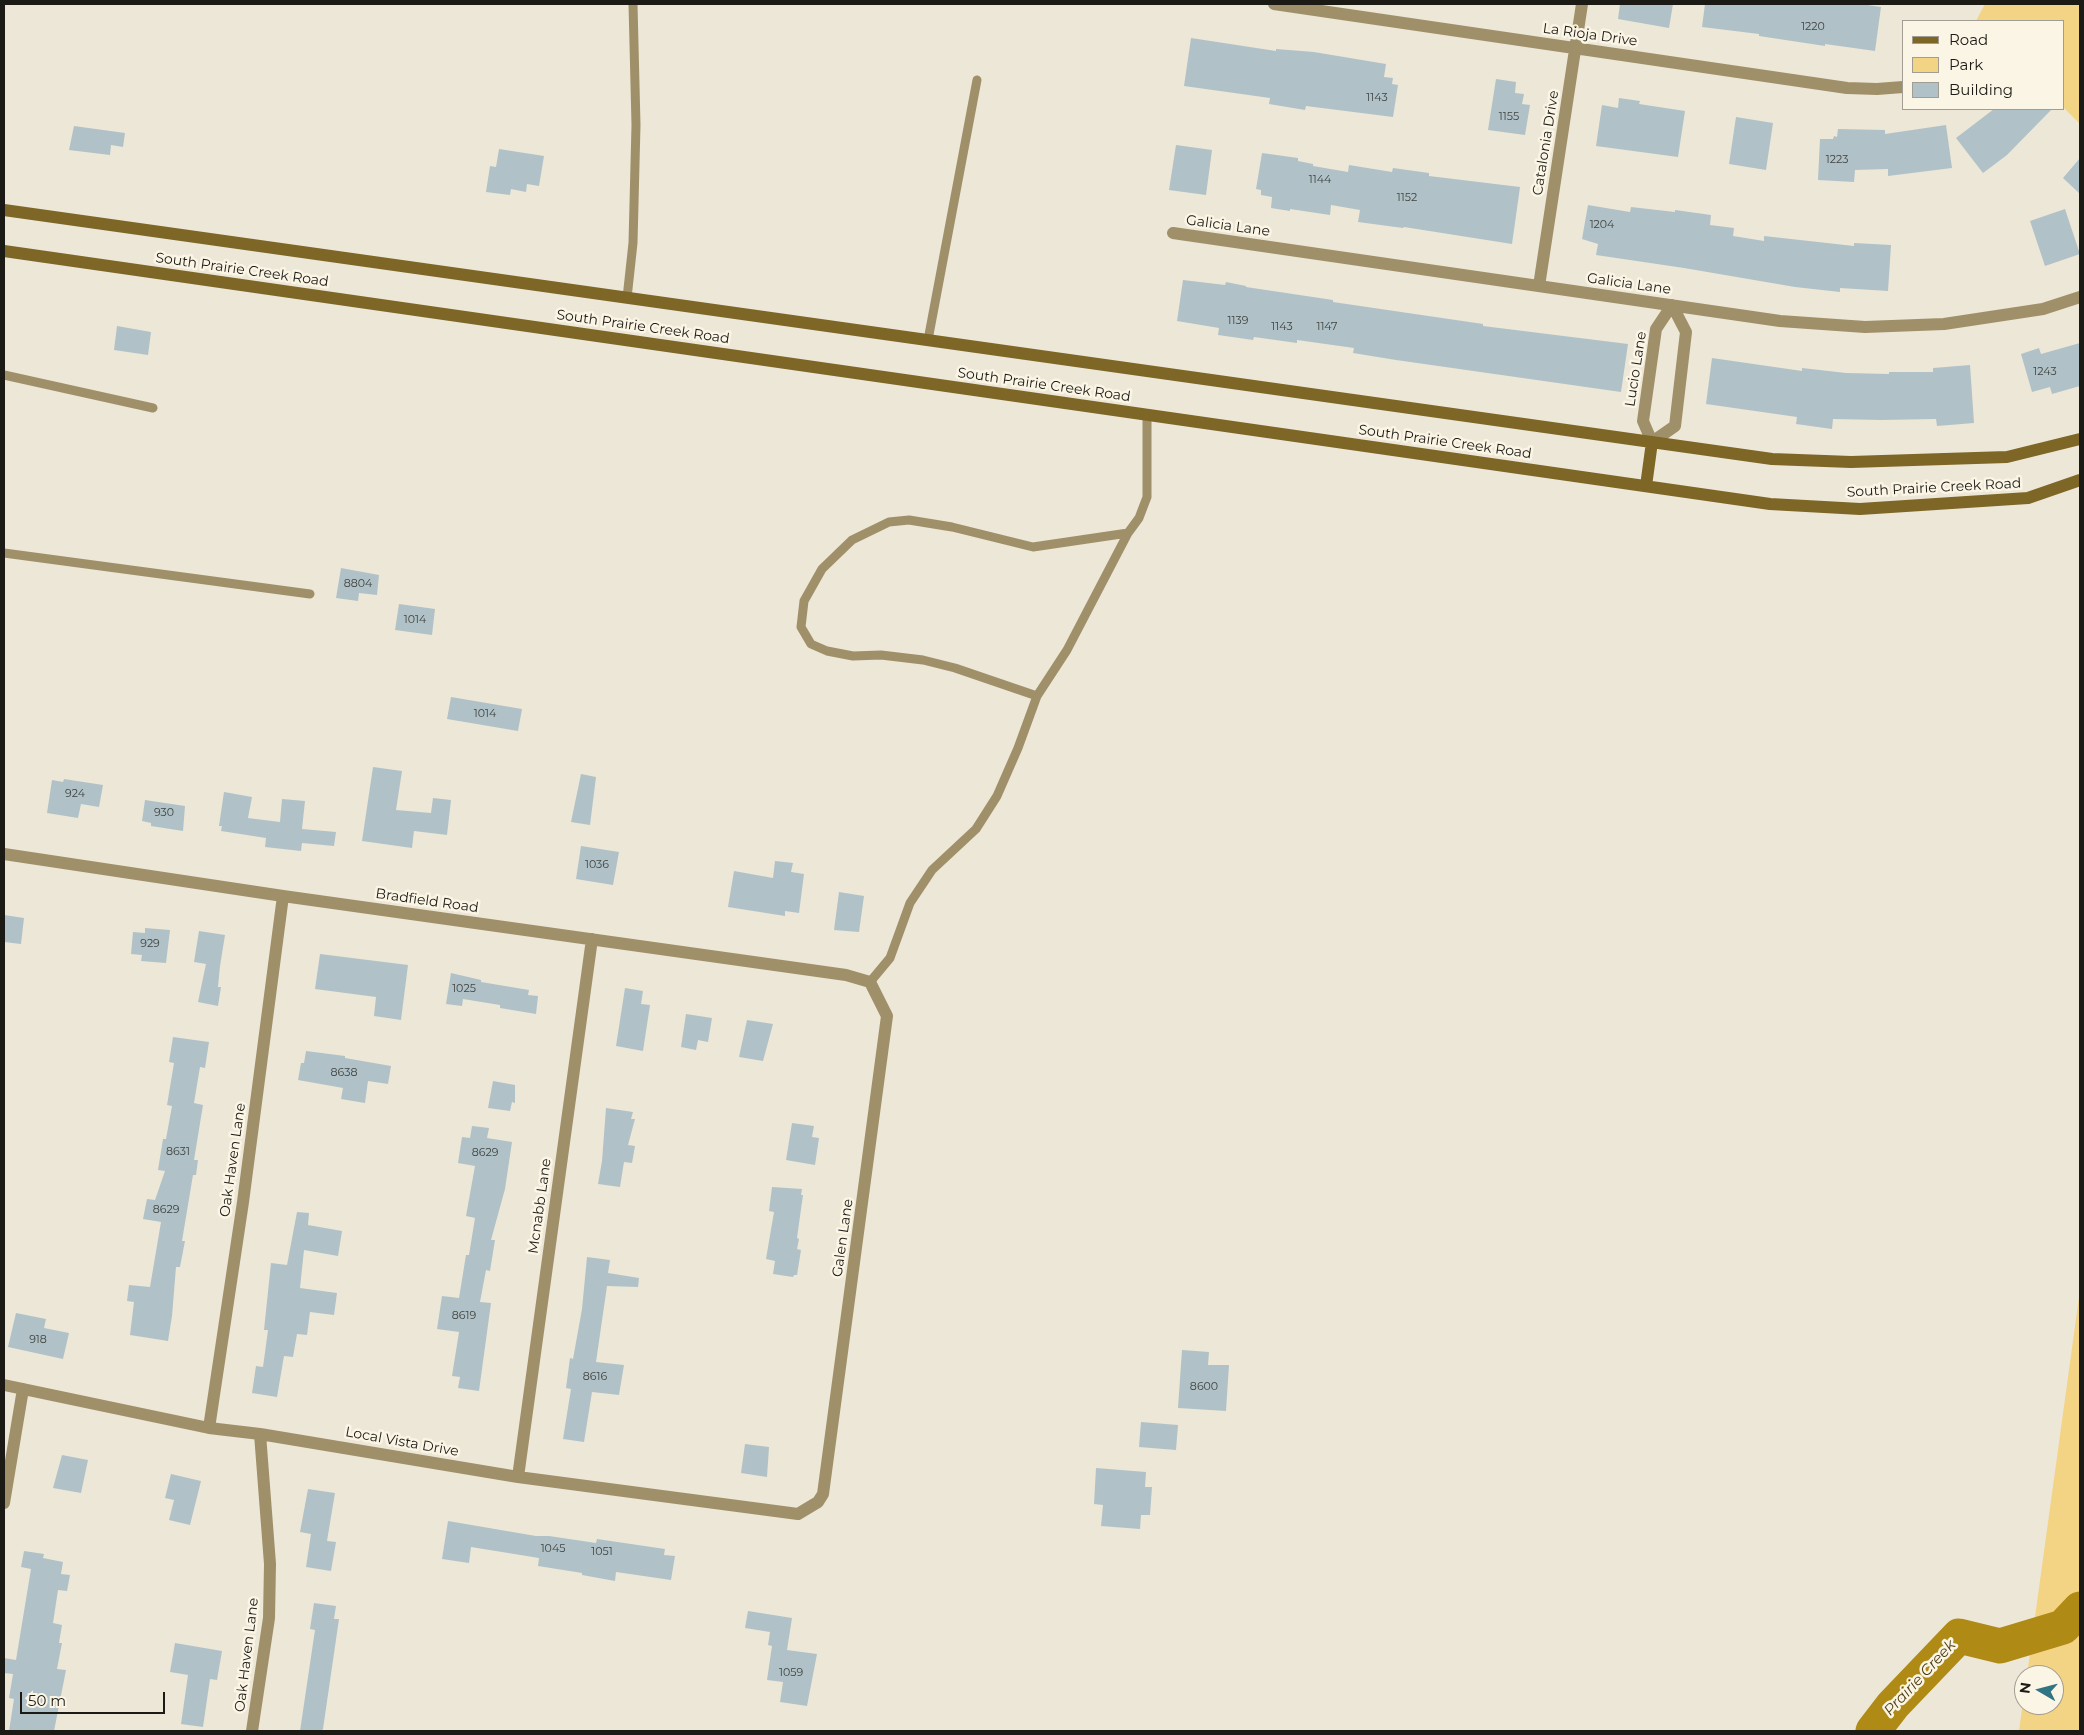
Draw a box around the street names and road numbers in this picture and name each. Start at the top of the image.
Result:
street label: La Rioja Drive [1542,20,1638,50]
street label: Catalonia Drive [1529,89,1563,197]
street label: Galicia Lane [1185,212,1271,240]
street label: South Prairie Creek Road [154,250,330,290]
street label: Galicia Lane [1586,270,1672,298]
street label: South Prairie Creek Road [555,307,731,347]
street label: Lucio Lane [1622,330,1650,408]
street label: South Prairie Creek Road [956,365,1132,405]
street label: South Prairie Creek Road [1357,422,1533,462]
street label: South Prairie Creek Road [1846,475,2022,501]
street label: Bradfield Road [374,885,480,917]
street label: Oak Haven Lane [217,1102,249,1218]
street label: Mcnabb Lane [525,1157,555,1255]
street label: Galen Lane [829,1198,857,1278]
street label: Local Vista Drive [344,1424,460,1460]
street label: Oak Haven Lane [232,1597,262,1713]

